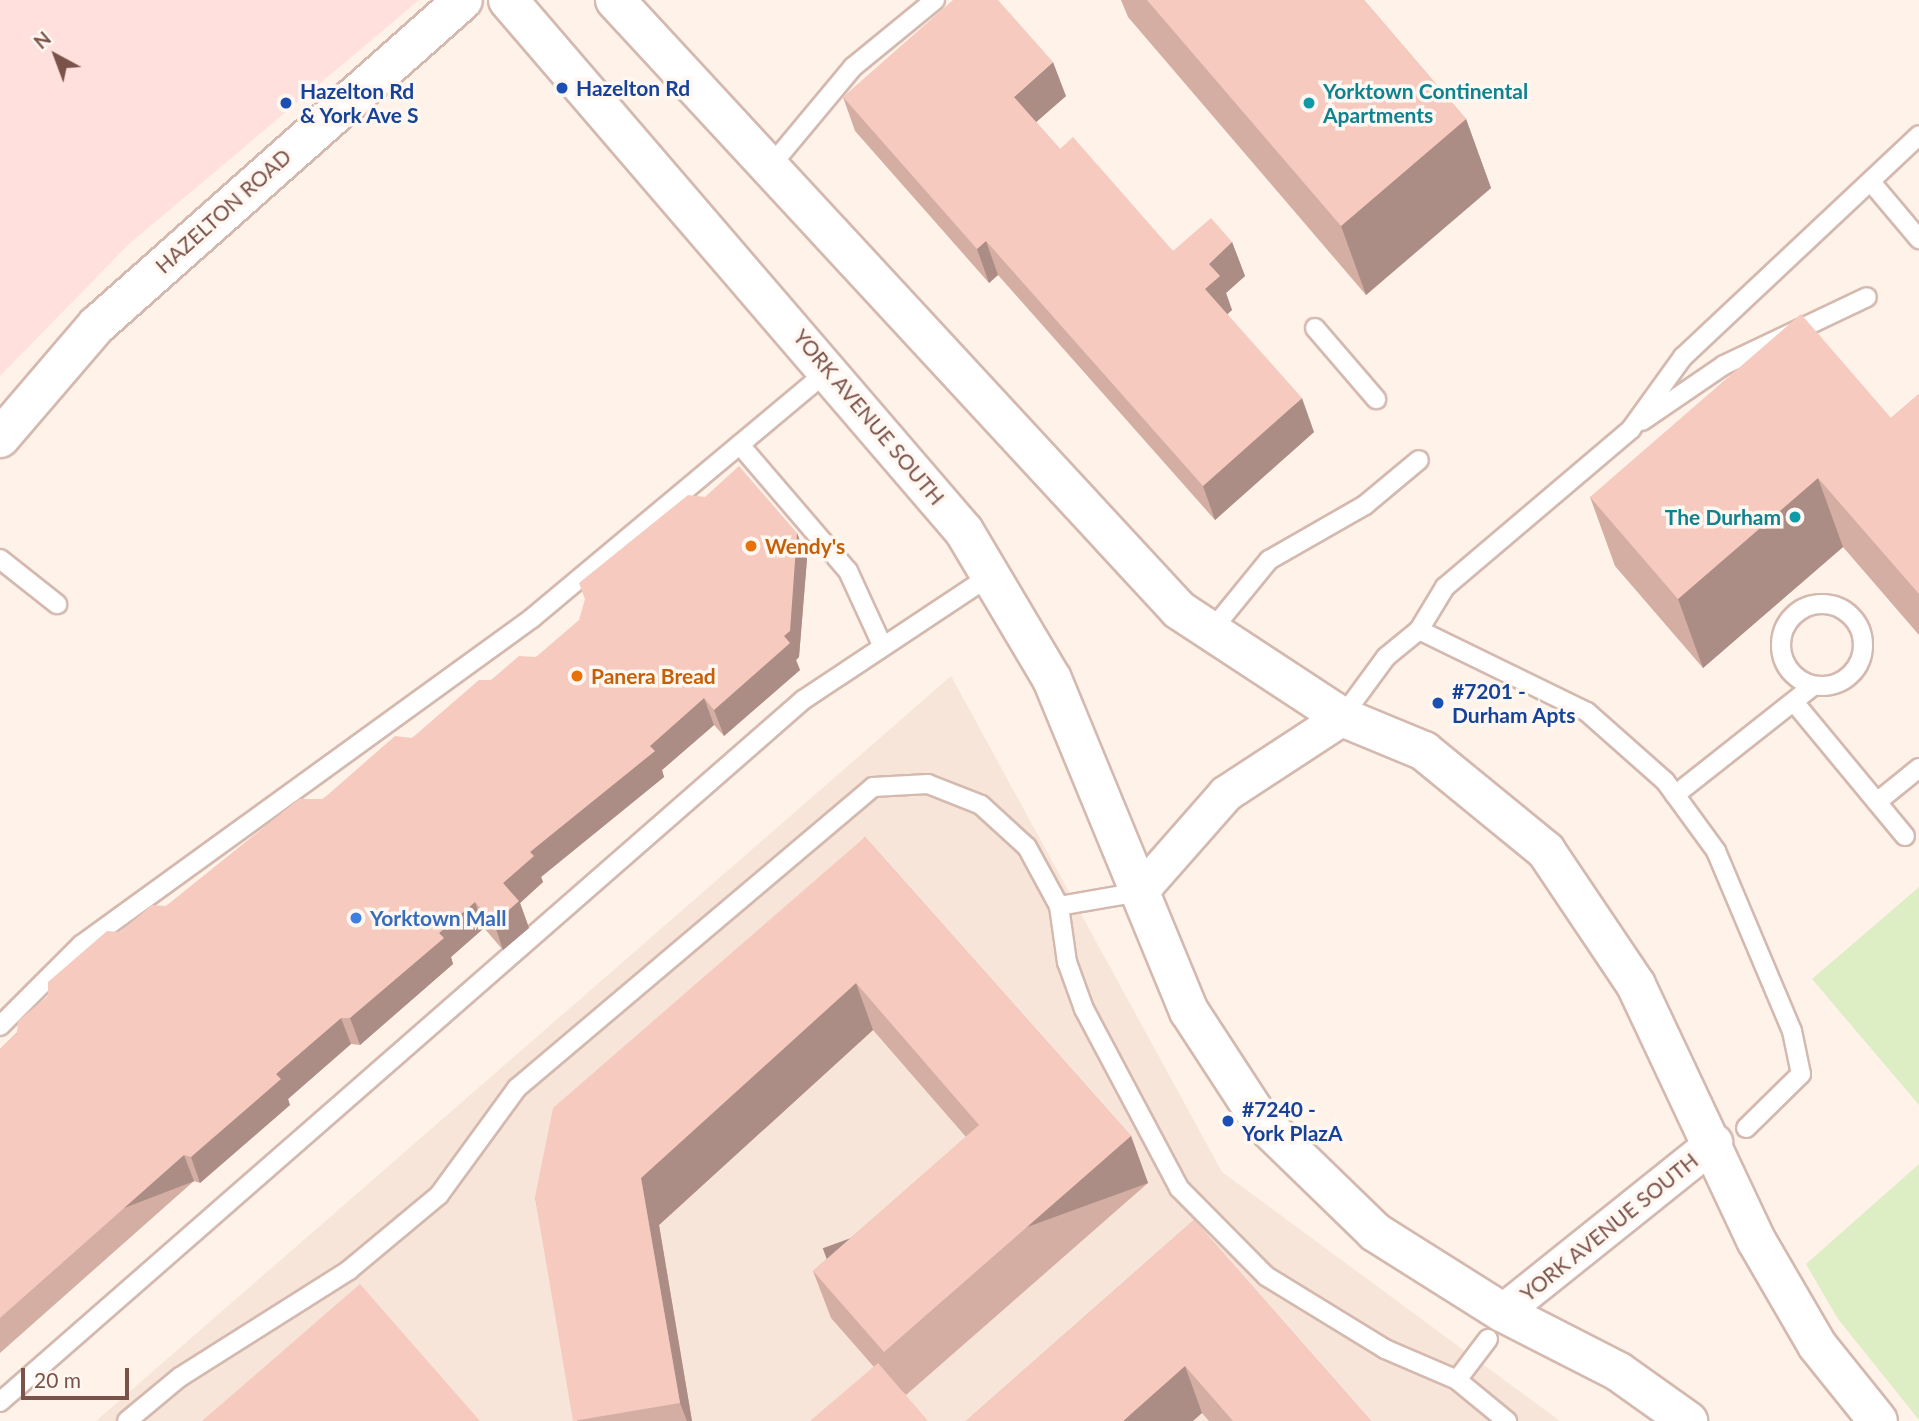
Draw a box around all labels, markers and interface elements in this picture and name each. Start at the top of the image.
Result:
north arrow [21,21,91,91]
text: N [29,26,55,53]
place label: Hazelton Rd [576,75,690,101]
place label: Hazelton Rd & York Ave S [300,78,420,128]
place label: Yorktown Continental Apartments [1323,78,1528,128]
marker: Hazelton Rd [554,80,570,96]
marker: Hazelton Rd & York Ave S [278,95,294,111]
marker: Yorktown Continental Apartments [1301,95,1317,111]
street label: HAZELTON ROAD [150,144,296,278]
street label: YORK AVENUE SOUTH [788,324,950,510]
place label: The Durham [1665,504,1781,530]
marker: The Durham [1787,509,1803,525]
place label: Wendy's [765,533,845,559]
marker: Wendy's [743,538,759,554]
place label: Panera Bread [591,663,716,689]
marker: Panera Bread [569,668,585,684]
place label: #7201 - Durham Apts [1452,678,1576,728]
marker: #7201 - Durham Apts [1430,695,1446,711]
place label: Yorktown Mall [370,905,506,931]
marker: Yorktown Mall [348,910,364,926]
place label: #7240 - York PlazA [1242,1096,1343,1146]
marker: #7240 - York PlazA [1220,1113,1236,1129]
street label: YORK AVENUE SOUTH [1515,1147,1703,1307]
scale bar [24,1354,133,1398]
text: 20 m [34,1367,81,1392]

